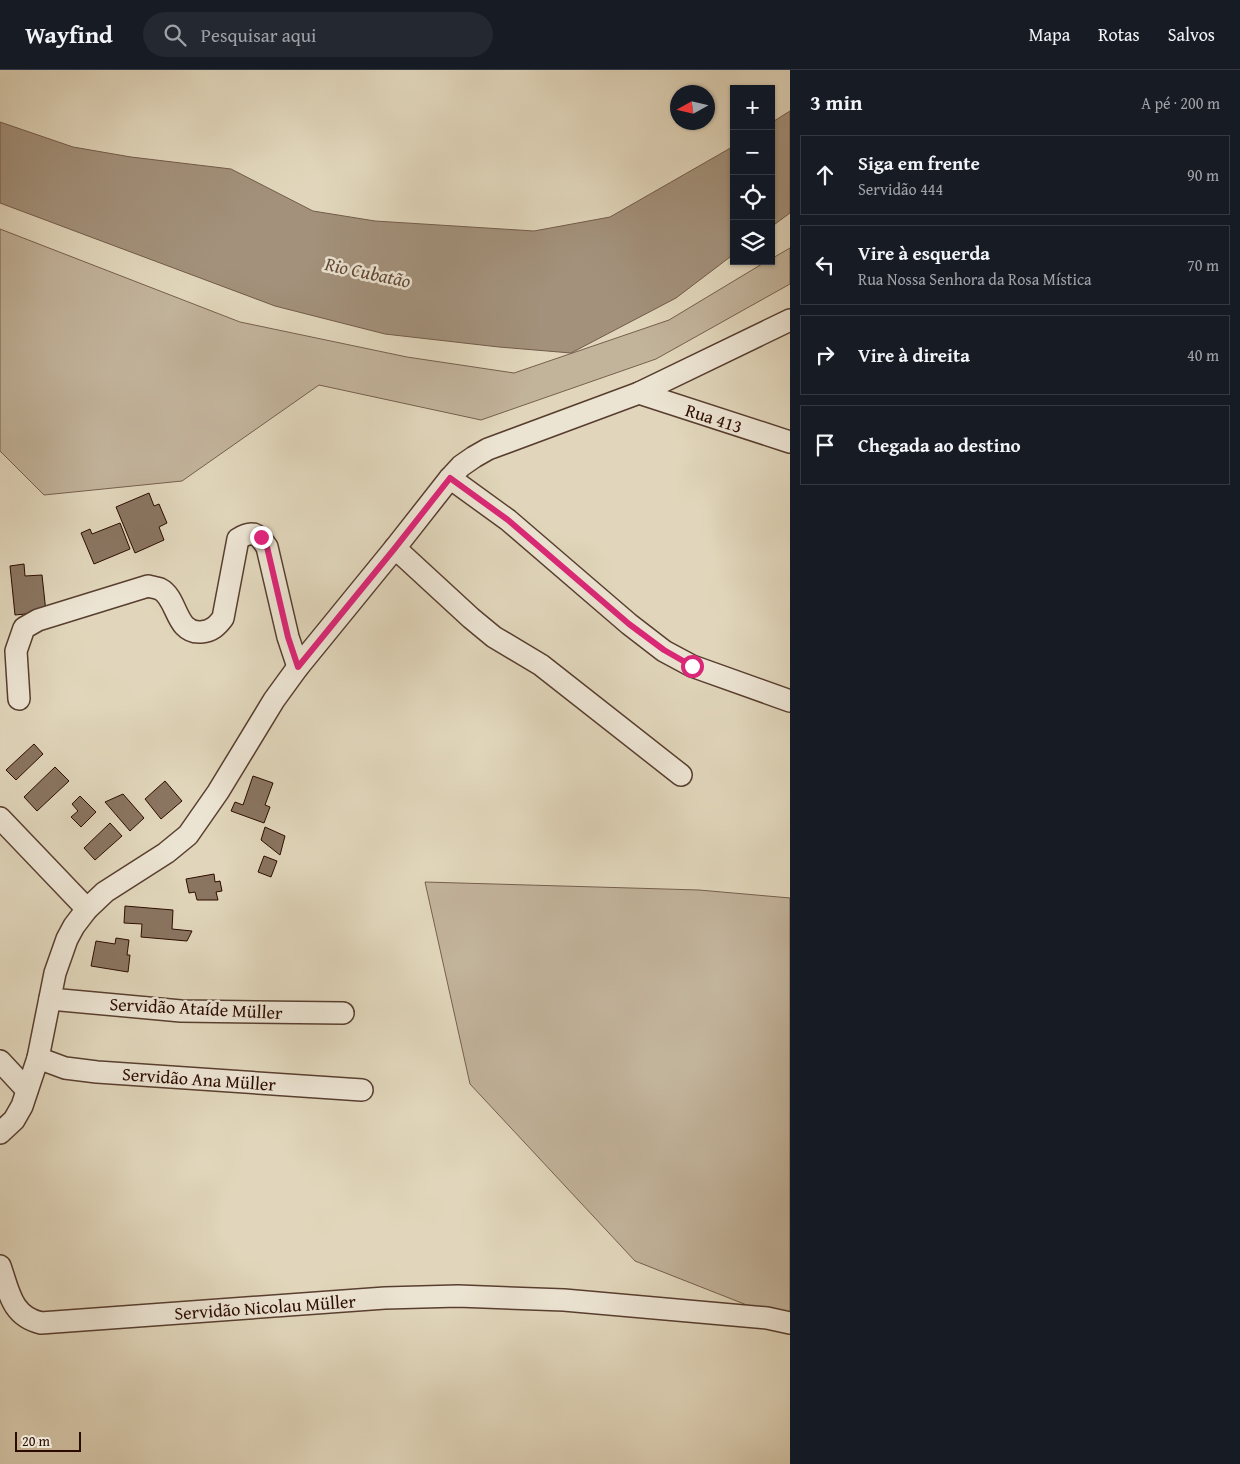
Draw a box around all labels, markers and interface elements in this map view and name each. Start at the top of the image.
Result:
search box [143,12,493,57]
text: Wayfind [25,17,113,52]
icon: search [161,21,189,49]
text: Pesquisar aqui [201,21,316,49]
text: Mapa [1029,21,1070,48]
text: Rotas [1098,21,1140,48]
text: Salvos [1168,21,1215,48]
north arrow [670,85,715,130]
map controls [730,85,775,265]
button: + [730,85,775,130]
text: 3 min [810,87,862,118]
text: A pé · 200 m [1141,91,1220,115]
button: − [730,130,775,175]
text: Siga em frente [858,149,980,177]
icon: ahead [811,161,839,189]
text: 90 m [1187,163,1219,187]
button: locate [730,175,775,220]
text: Servidão 444 [858,177,943,201]
button: layers [730,220,775,265]
text: Vire à esquerda [858,239,990,267]
water label: Rio Cubatão [322,249,413,295]
icon: left [811,251,839,279]
text: 70 m [1187,253,1219,277]
text: Rua Nossa Senhora da Rosa Mística [858,267,1092,291]
icon: right [811,341,839,369]
text: Vire à direita [858,341,970,369]
text: 40 m [1187,343,1219,367]
street label: Rua 413 [682,396,746,440]
icon: arrive [811,431,839,459]
text: Chegada ao destino [858,431,1021,459]
route end [250,526,273,549]
route start [681,655,704,678]
street label: Servidão Ataíde Müller [109,990,284,1026]
street label: Servidão Ana Müller [121,1060,277,1098]
street label: Servidão Nicolau Müller [173,1287,357,1327]
scale bar [15,1429,81,1452]
text: 20 m [22,1431,50,1451]

